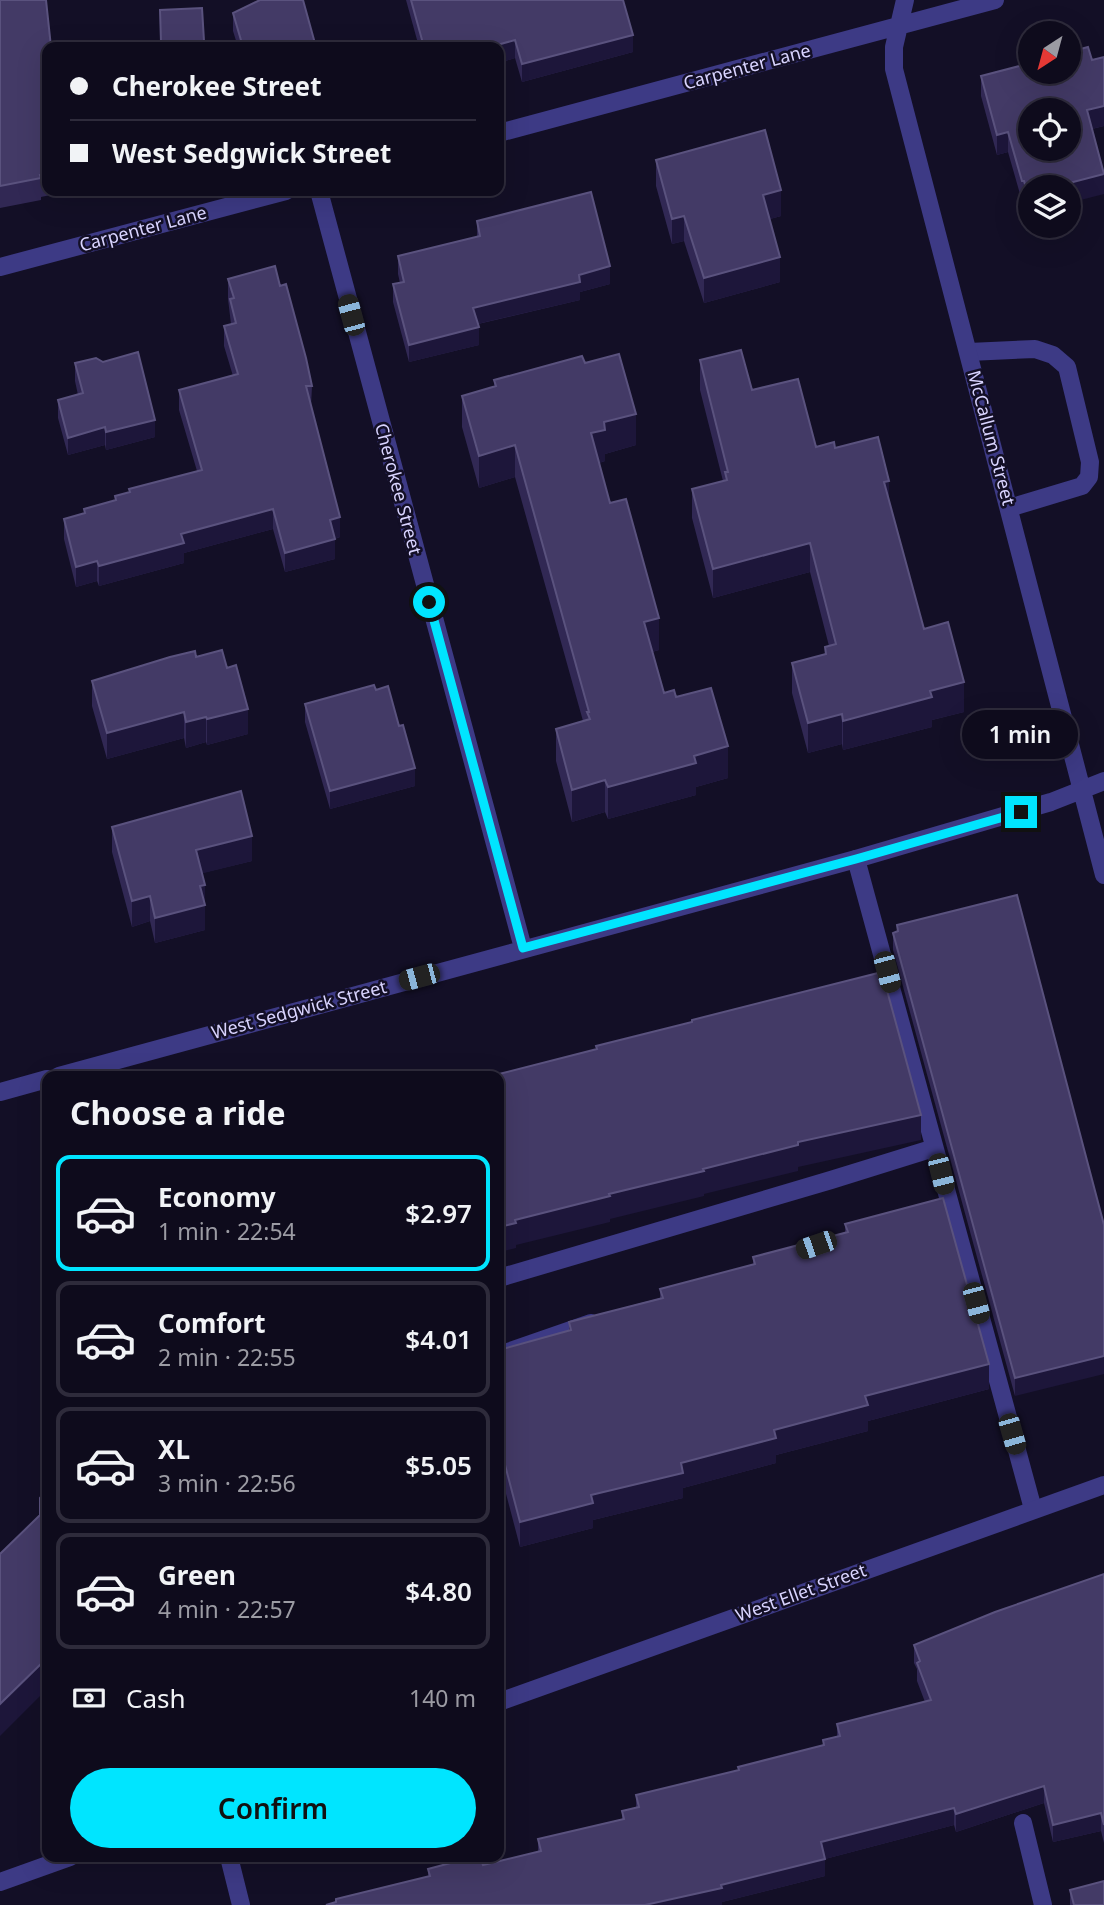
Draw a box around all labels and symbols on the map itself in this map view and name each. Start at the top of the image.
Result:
north arrow [1018,21,1082,84]
street label: Carpenter Lane [680,38,813,95]
street label: Carpenter Lane [76,200,209,257]
car [336,292,367,338]
street label: McCallum Street [962,368,1022,508]
street label: Cherokee Street [370,420,428,558]
route start [413,586,445,618]
callout: 1 min [963,710,1079,760]
route end [1005,796,1037,828]
car [872,949,903,995]
car [396,961,443,993]
street label: West Sedgwick Street [208,974,389,1044]
car [926,1151,957,1197]
car [793,1228,840,1262]
car [961,1280,992,1326]
car [997,1411,1028,1457]
street label: West Ellet Street [732,1557,870,1627]

